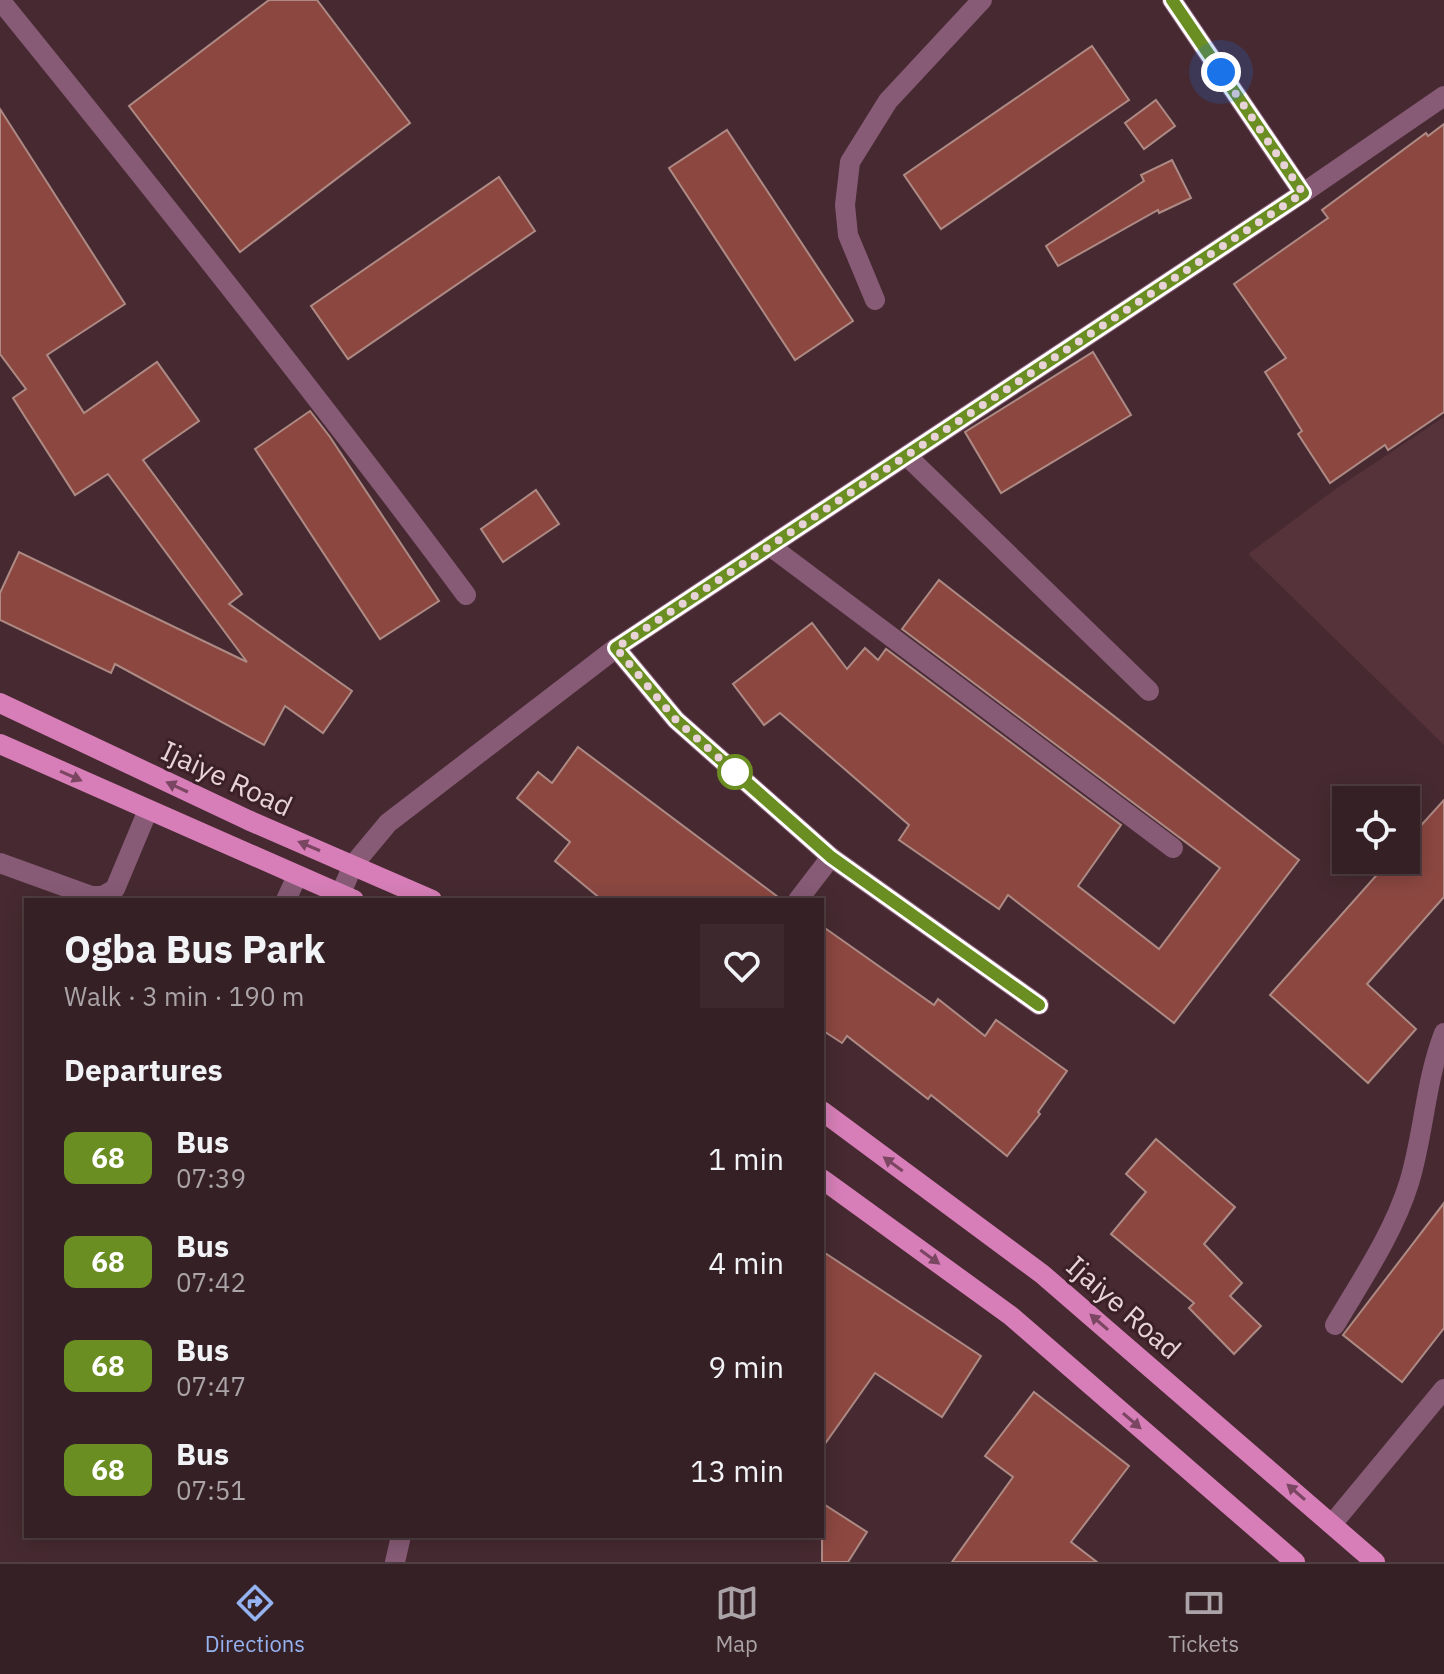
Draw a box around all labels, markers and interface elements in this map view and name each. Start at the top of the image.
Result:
your location [1201,52,1241,92]
street label: Ijaiye Road [156,732,298,824]
unlabelled marker [718,755,752,789]
one-way arrow [59,769,83,782]
one-way arrow [165,780,189,794]
map controls [1332,786,1420,874]
button: locate [1332,786,1420,874]
one-way arrow [297,840,321,853]
text: Ogba Bus Park [64,924,325,973]
button: heart [700,924,784,1008]
text: Walk · 3 min · 190 m [64,979,304,1013]
text: Departures [64,1050,223,1089]
text: Bus [176,1122,229,1161]
text: 68 [91,1139,125,1176]
text: 1 min [708,1139,784,1178]
one-way arrow [883,1156,903,1172]
text: 07:39 [176,1161,246,1195]
text: Bus [176,1226,229,1265]
text: 68 [91,1243,125,1280]
text: 4 min [708,1243,784,1282]
street label: Ijaiye Road [1059,1247,1189,1367]
one-way arrow [920,1249,941,1265]
text: 07:42 [176,1265,246,1299]
one-way arrow [1089,1314,1109,1331]
text: Bus [176,1330,229,1369]
text: 68 [91,1347,125,1384]
text: 9 min [708,1347,784,1386]
text: 07:47 [176,1369,246,1403]
one-way arrow [1122,1412,1142,1429]
text: Bus [176,1434,229,1473]
text: 68 [91,1451,125,1488]
text: 13 min [690,1451,784,1490]
text: 07:51 [176,1473,246,1507]
one-way arrow [1286,1483,1306,1501]
tab: Directions [205,1581,305,1658]
tab: Map [715,1581,759,1658]
tab: Tickets [1168,1581,1239,1658]

